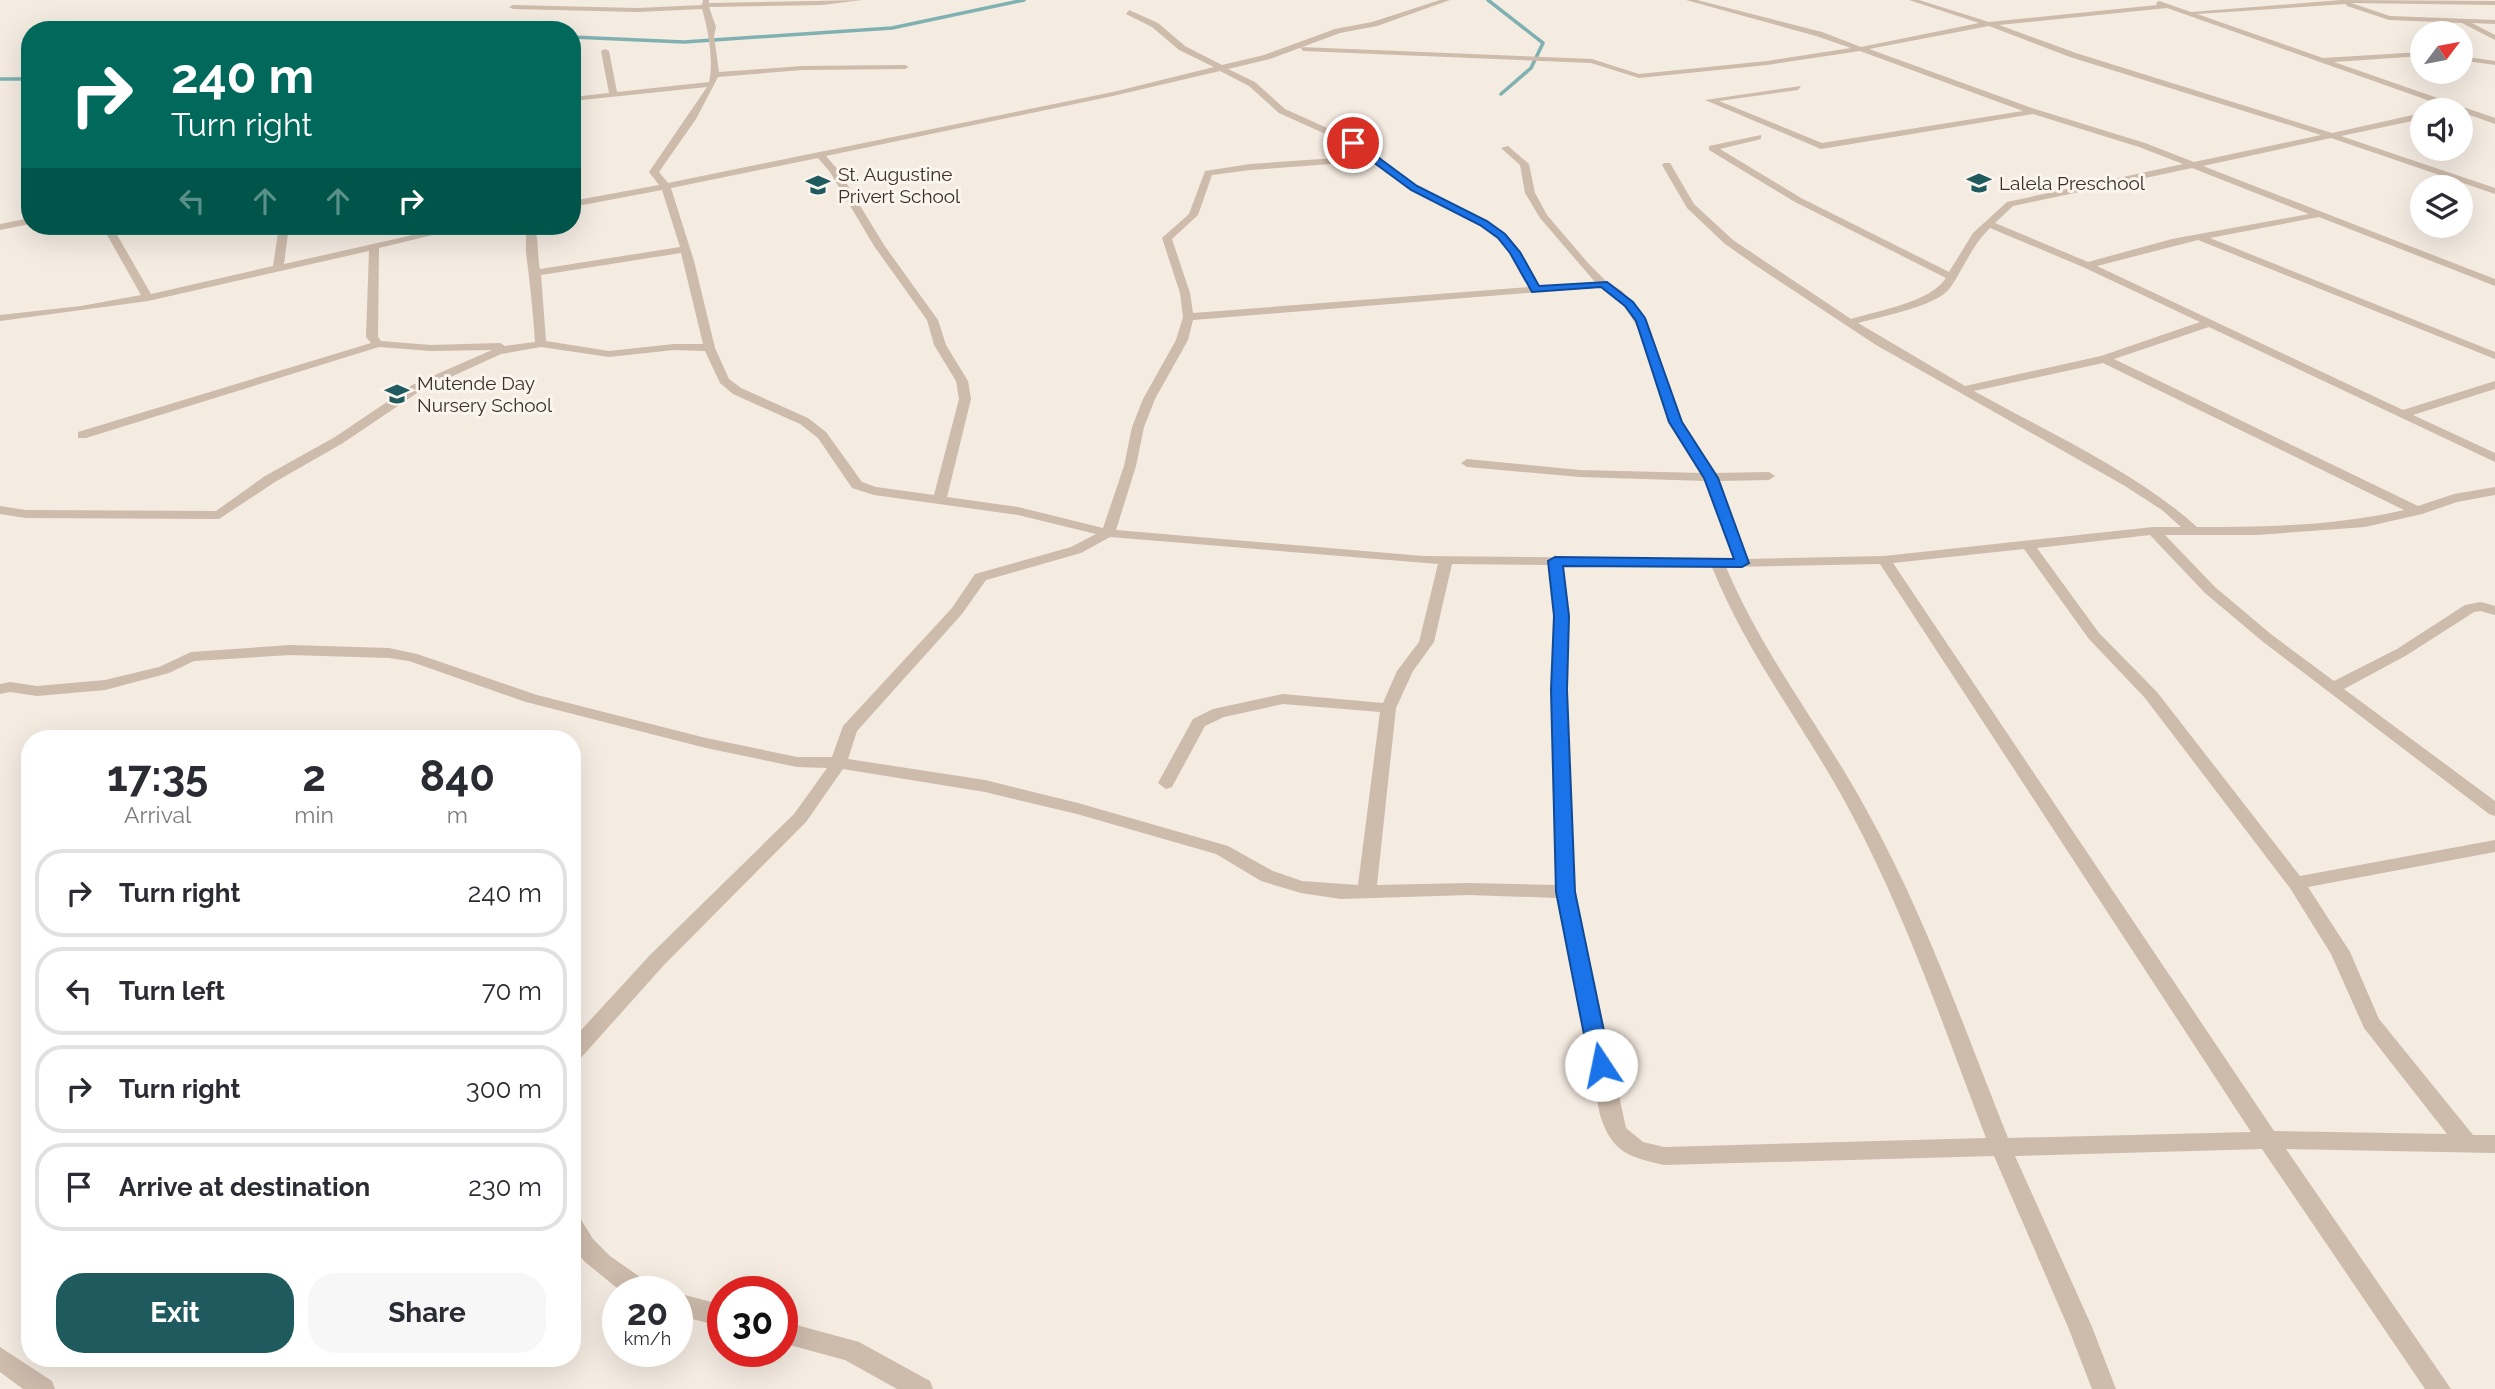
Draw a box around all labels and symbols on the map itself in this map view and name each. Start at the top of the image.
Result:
north arrow [2410,21,2473,84]
pin [1323,113,1383,173]
place label: St. Augustine Privert School [838,163,961,207]
school or university icon: Lalela Preschool [1965,169,1993,197]
school or university icon: St. Augustine Privert School [804,171,832,199]
place label: Lalela Preschool [1999,172,2146,194]
place label: Mutende Day Nursery School [417,372,553,416]
school or university icon: Mutende Day Nursery School [383,380,411,408]
position arrow [1564,1028,1638,1102]
speed limit sign: 30 [707,1276,798,1367]

